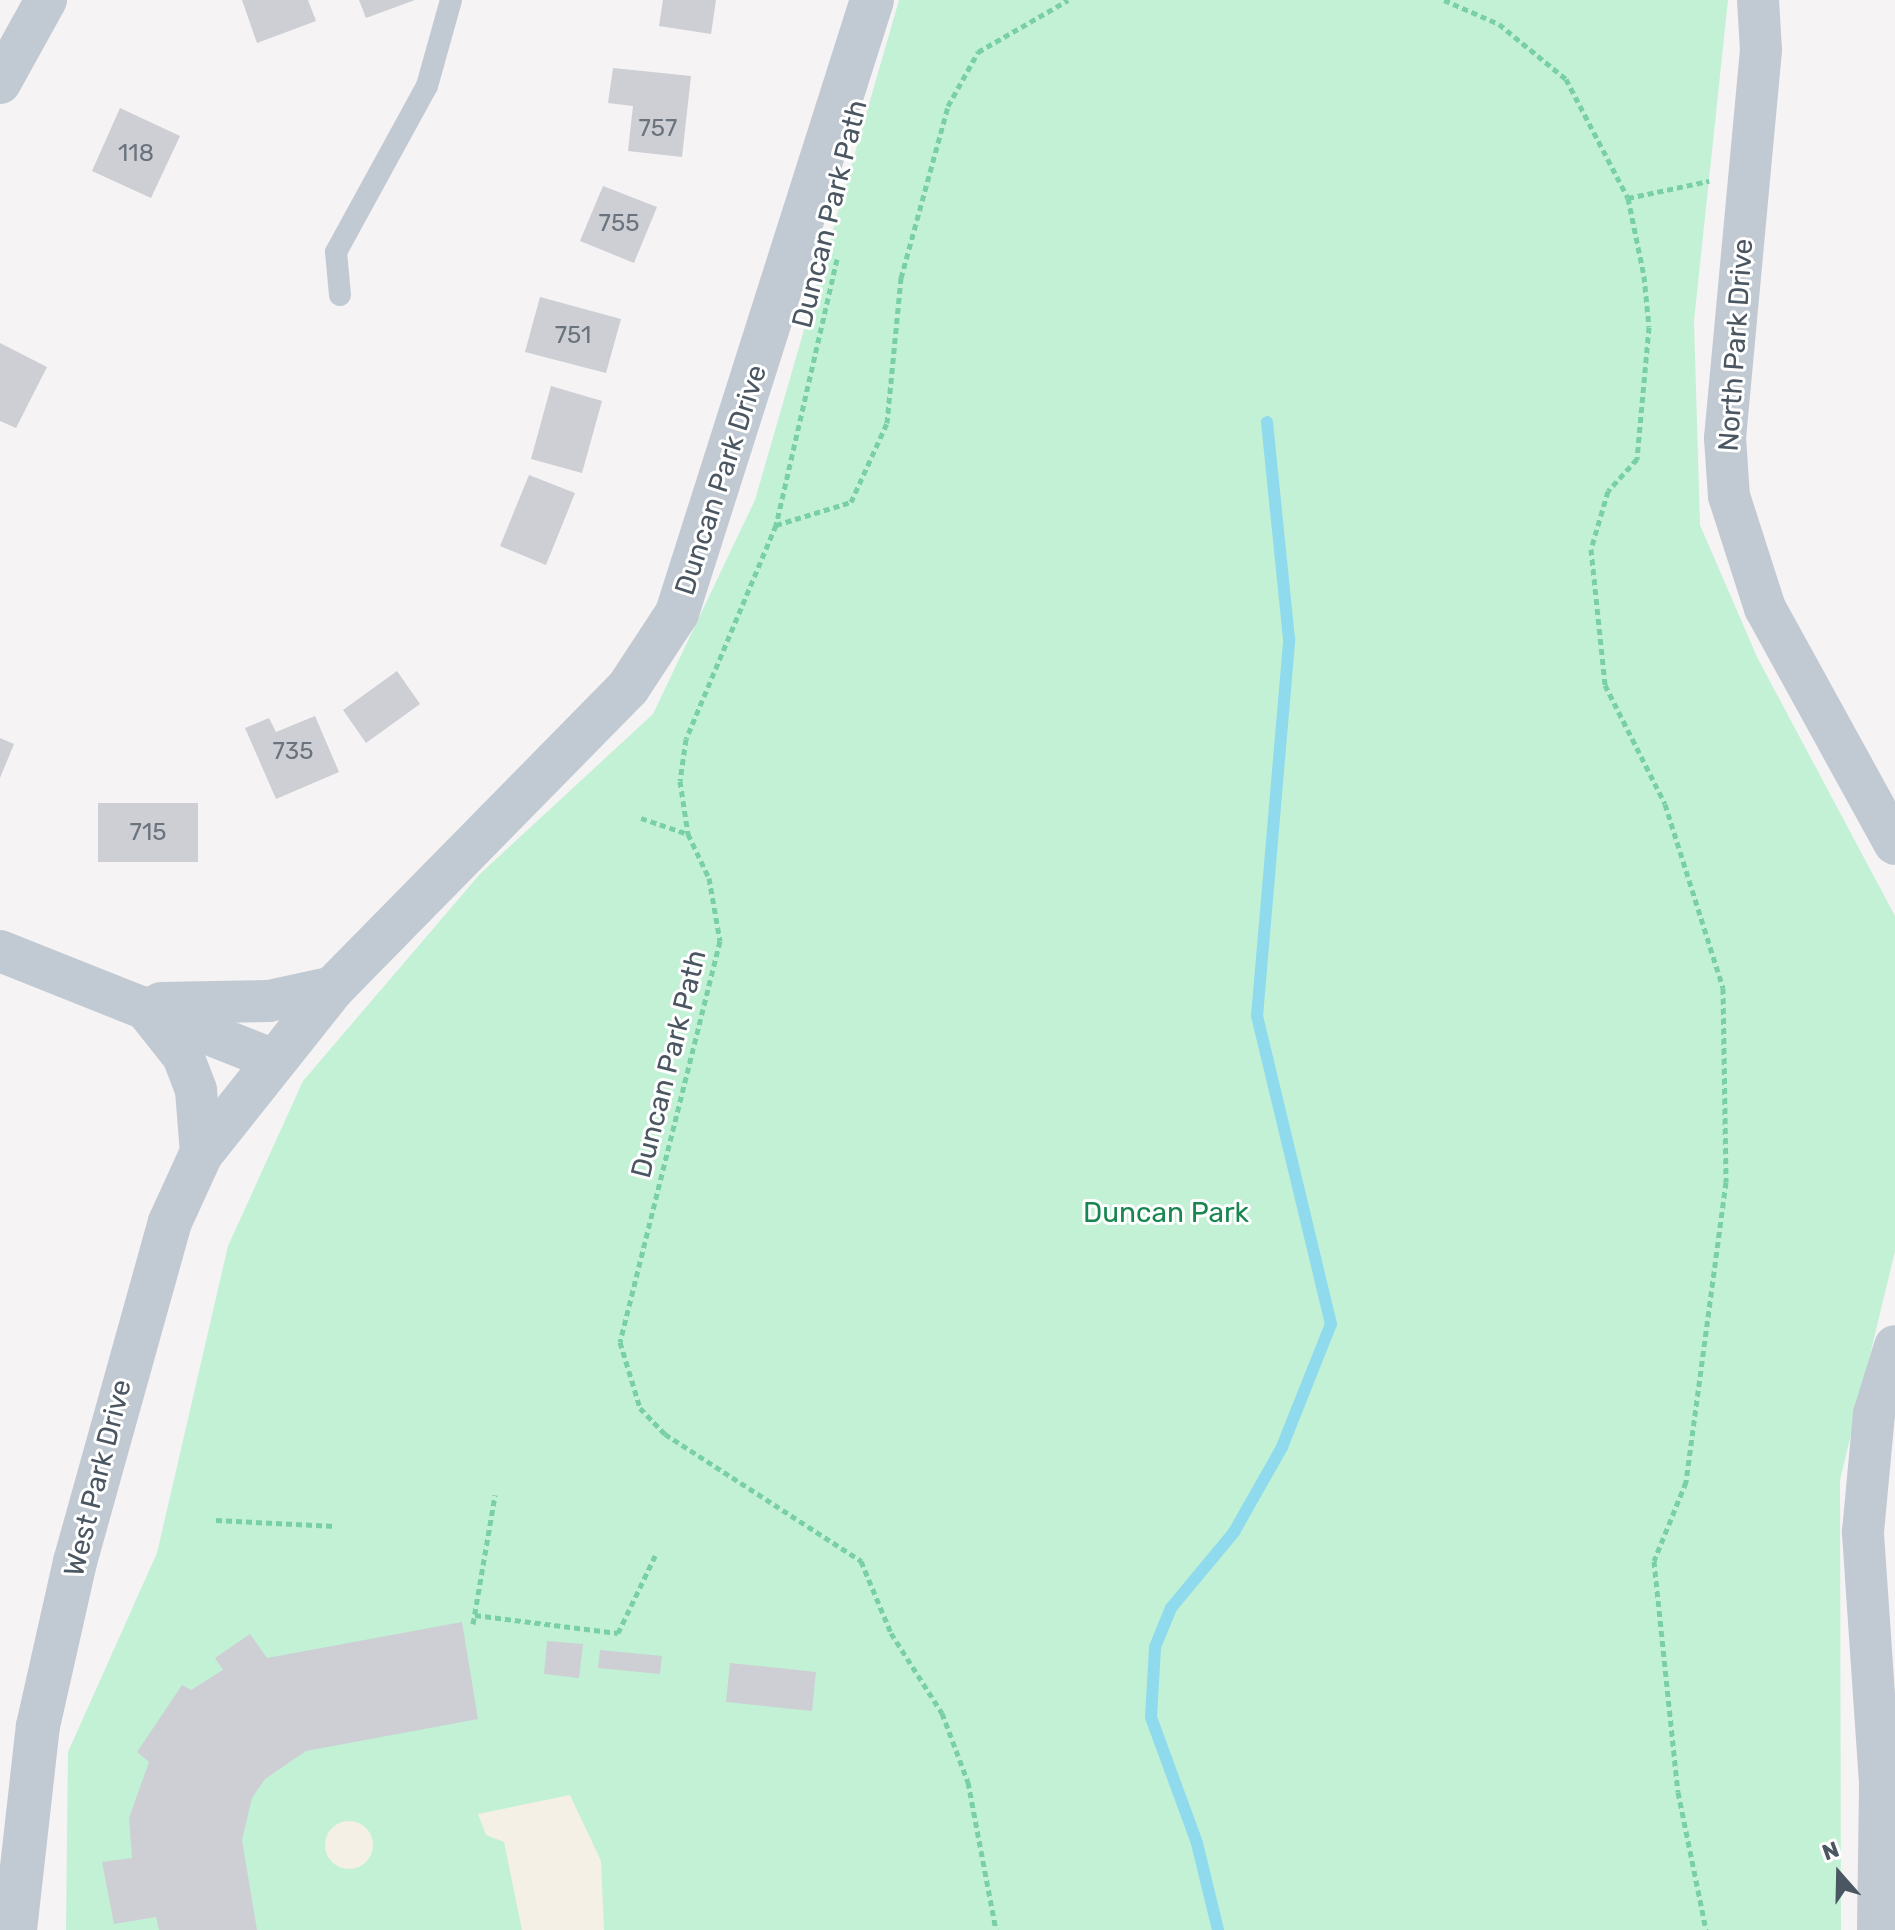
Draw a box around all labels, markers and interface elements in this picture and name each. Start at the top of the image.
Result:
street label: Duncan Park Path [785,96,875,332]
house number: 757 [639,115,677,143]
house number: 118 [118,140,154,168]
house number: 755 [599,210,639,238]
street label: North Park Drive [1712,237,1760,453]
house number: 751 [555,322,591,350]
street label: Duncan Park Drive [668,361,774,599]
house number: 735 [273,738,313,766]
house number: 715 [130,819,166,847]
street label: Duncan Park Path [624,946,714,1182]
park label: Duncan Park [1083,1196,1249,1230]
street label: West Park Drive [57,1376,139,1580]
north arrow [1799,1834,1879,1914]
text: N [1819,1836,1843,1866]

